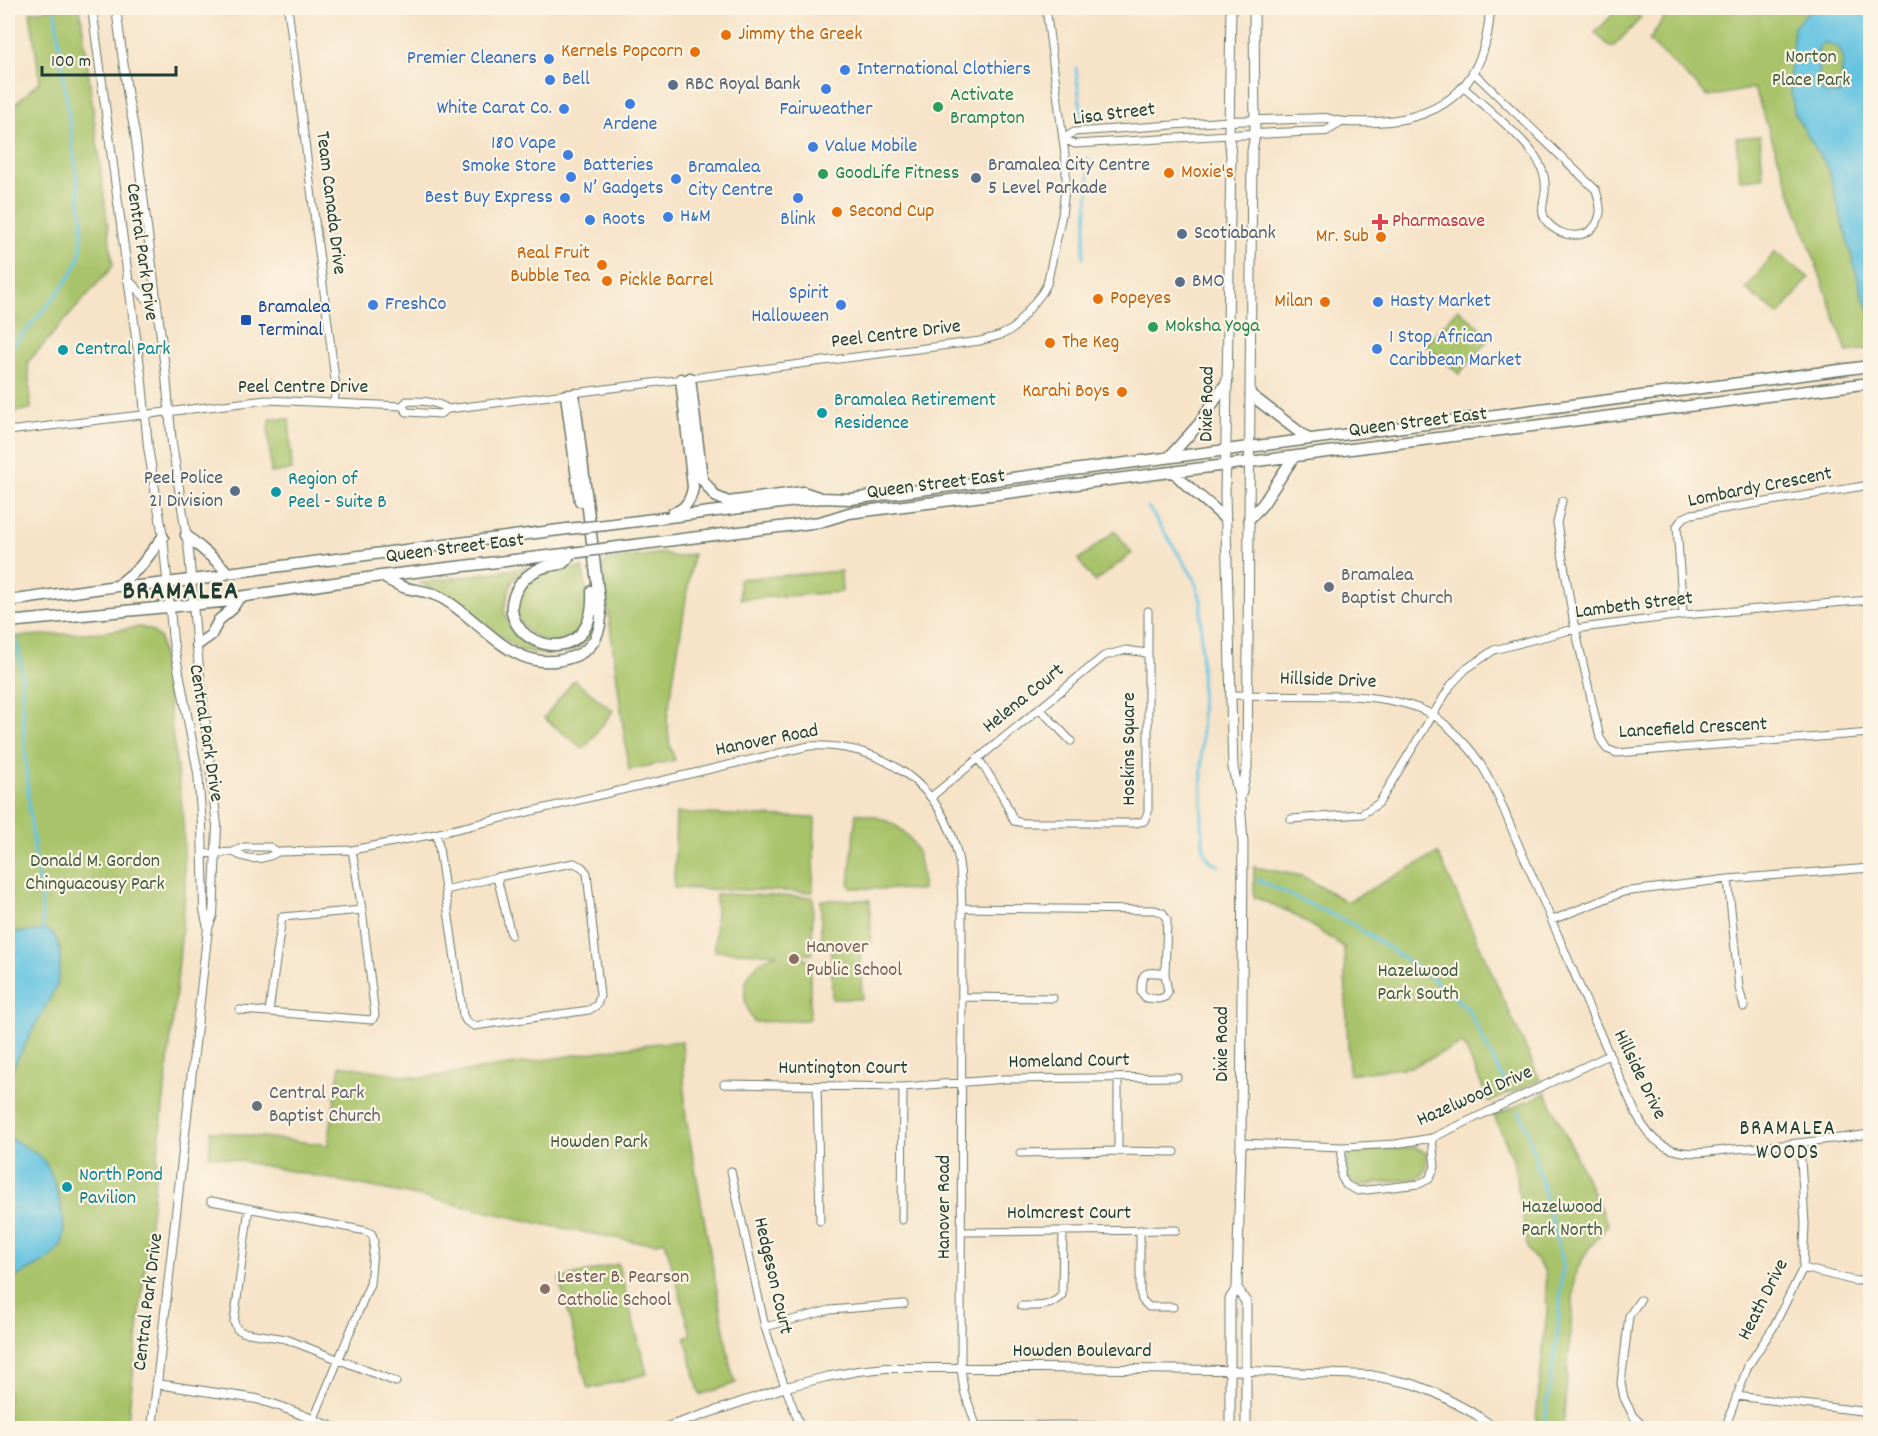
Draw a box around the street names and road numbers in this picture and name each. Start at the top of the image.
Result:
street label: Lisa Street [1071,96,1157,134]
street label: Team Canada Drive [307,130,353,276]
street label: Central Park Drive [117,181,165,323]
street label: Peel Centre Drive [829,313,963,357]
street label: Dixie Road [1193,366,1223,442]
street label: Peel Centre Drive [238,374,369,402]
street label: Queen Street East [1347,401,1489,445]
street label: Lombardy Crescent [1686,460,1834,516]
street label: Queen Street East [865,463,1007,507]
street label: Queen Street East [384,527,526,571]
street label: Lambeth Street [1573,585,1695,627]
street label: Helena Court [977,657,1071,741]
street label: Central Park Drive [180,662,230,804]
street label: Hillside Drive [1279,665,1377,697]
street label: Hoskins Square [1116,692,1144,806]
street label: Lancefield Crescent [1618,711,1768,747]
street label: Hanover Road [713,717,821,765]
street label: Dixie Road [1209,1006,1237,1082]
street label: Hillside Drive [1605,1025,1673,1125]
street label: Homeland Court [1008,1047,1130,1077]
street label: Huntington Court [778,1055,908,1083]
street label: Hazelwood Drive [1413,1059,1537,1135]
street label: Hanover Road [931,1155,959,1259]
street label: Holmcrest Court [1007,1200,1131,1228]
street label: Hedgeson Court [745,1215,799,1337]
street label: Central Park Drive [127,1231,171,1373]
street label: Heath Drive [1732,1254,1797,1346]
street label: Howden Boulevard [1012,1338,1152,1366]

